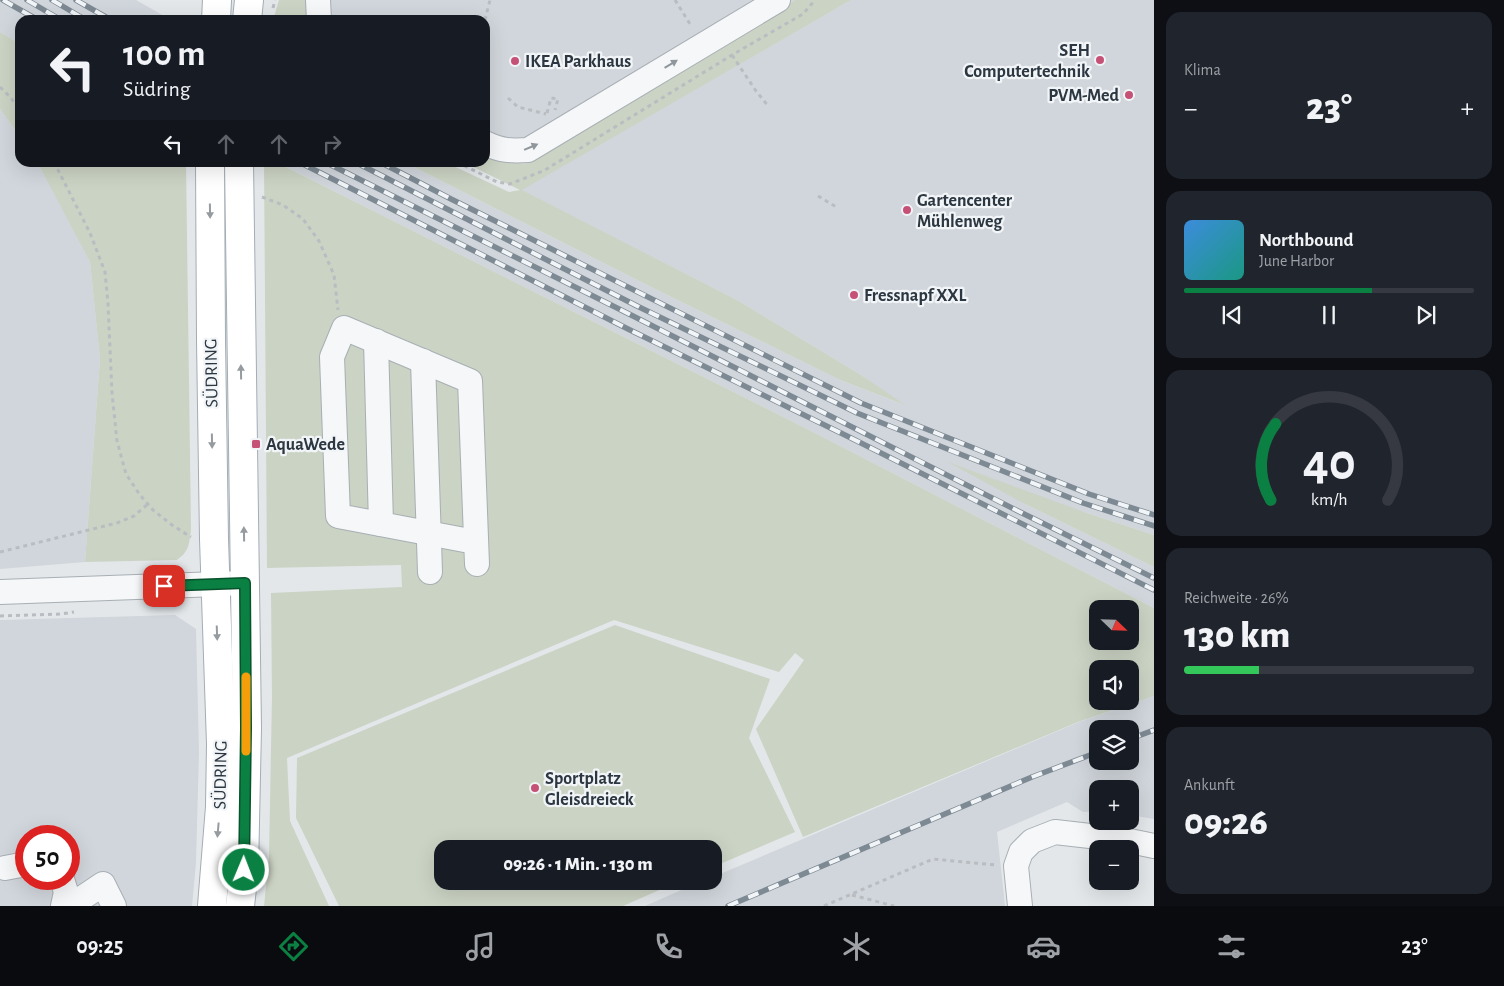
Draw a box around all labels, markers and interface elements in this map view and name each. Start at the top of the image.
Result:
icon: left [40,35,105,100]
text: 100 m [123,37,206,72]
place label: SEH Computertechnik [964,42,1090,81]
place label: IKEA Parkhaus [525,53,631,71]
marker: SEH Computertechnik [1094,54,1106,66]
marker: IKEA Parkhaus [509,55,521,67]
one-way arrow [664,60,677,69]
text: Klima [1184,62,1221,78]
text: Südring [123,78,190,100]
place label: PVM-Med [1048,87,1120,105]
marker: PVM-Med [1123,89,1135,101]
text: 23° [1306,89,1352,127]
text: − [1184,95,1197,123]
text: + [1461,95,1474,123]
icon: left [159,130,187,158]
icon: ahead [212,130,240,158]
icon: ahead [265,130,293,158]
icon: right [318,130,346,158]
one-way arrow [524,142,538,150]
place label: Gartencenter Mühlenweg [917,192,1013,231]
one-way arrow [206,203,214,219]
marker: Gartencenter Mühlenweg [901,204,913,216]
text: Northbound [1259,231,1354,250]
text: June Harbor [1259,253,1334,269]
place label: Fressnapf XXL [864,287,967,305]
marker: Fressnapf XXL [848,289,860,301]
icon: previous [1218,301,1246,329]
icon: pause [1315,301,1343,329]
icon: next [1412,301,1440,329]
street label: SÜDRING [200,338,222,408]
one-way arrow [237,364,245,380]
one-way arrow [208,434,216,450]
place label: AquaWede [266,436,345,454]
text: 40 [1302,437,1356,489]
marker: AquaWede [250,438,262,450]
text: km/h [1311,491,1347,509]
one-way arrow [240,526,248,542]
pin [143,565,185,607]
icon: arrive [150,572,178,600]
text: Reichweite · 26% [1184,590,1289,606]
north arrow [1089,600,1139,650]
map controls [1089,600,1139,890]
text: 130 km [1184,617,1290,655]
one-way arrow [213,625,221,641]
button: sound [1089,660,1139,710]
button: layers [1089,720,1139,770]
street label: SÜDRING [209,740,231,810]
place label: Sportplatz Gleisdreieck [545,770,634,809]
text: Ankunft [1184,777,1235,793]
button: + [1089,780,1139,830]
marker: Sportplatz Gleisdreieck [529,782,541,794]
text: 09:26 [1184,804,1268,842]
one-way arrow [214,822,222,838]
speed limit sign: 50 [15,825,80,890]
button: − [1089,840,1139,890]
position arrow [217,843,269,895]
text: 09:26 · 1 Min. · 130 m [503,855,653,874]
icon: directions [276,929,311,964]
icon: music [463,929,498,964]
icon: phone [651,929,686,964]
icon: climate [839,929,874,964]
icon: car [1026,929,1061,964]
icon: filters [1214,929,1249,964]
text: 09:25 [76,935,123,957]
text: 23° [1401,935,1428,957]

